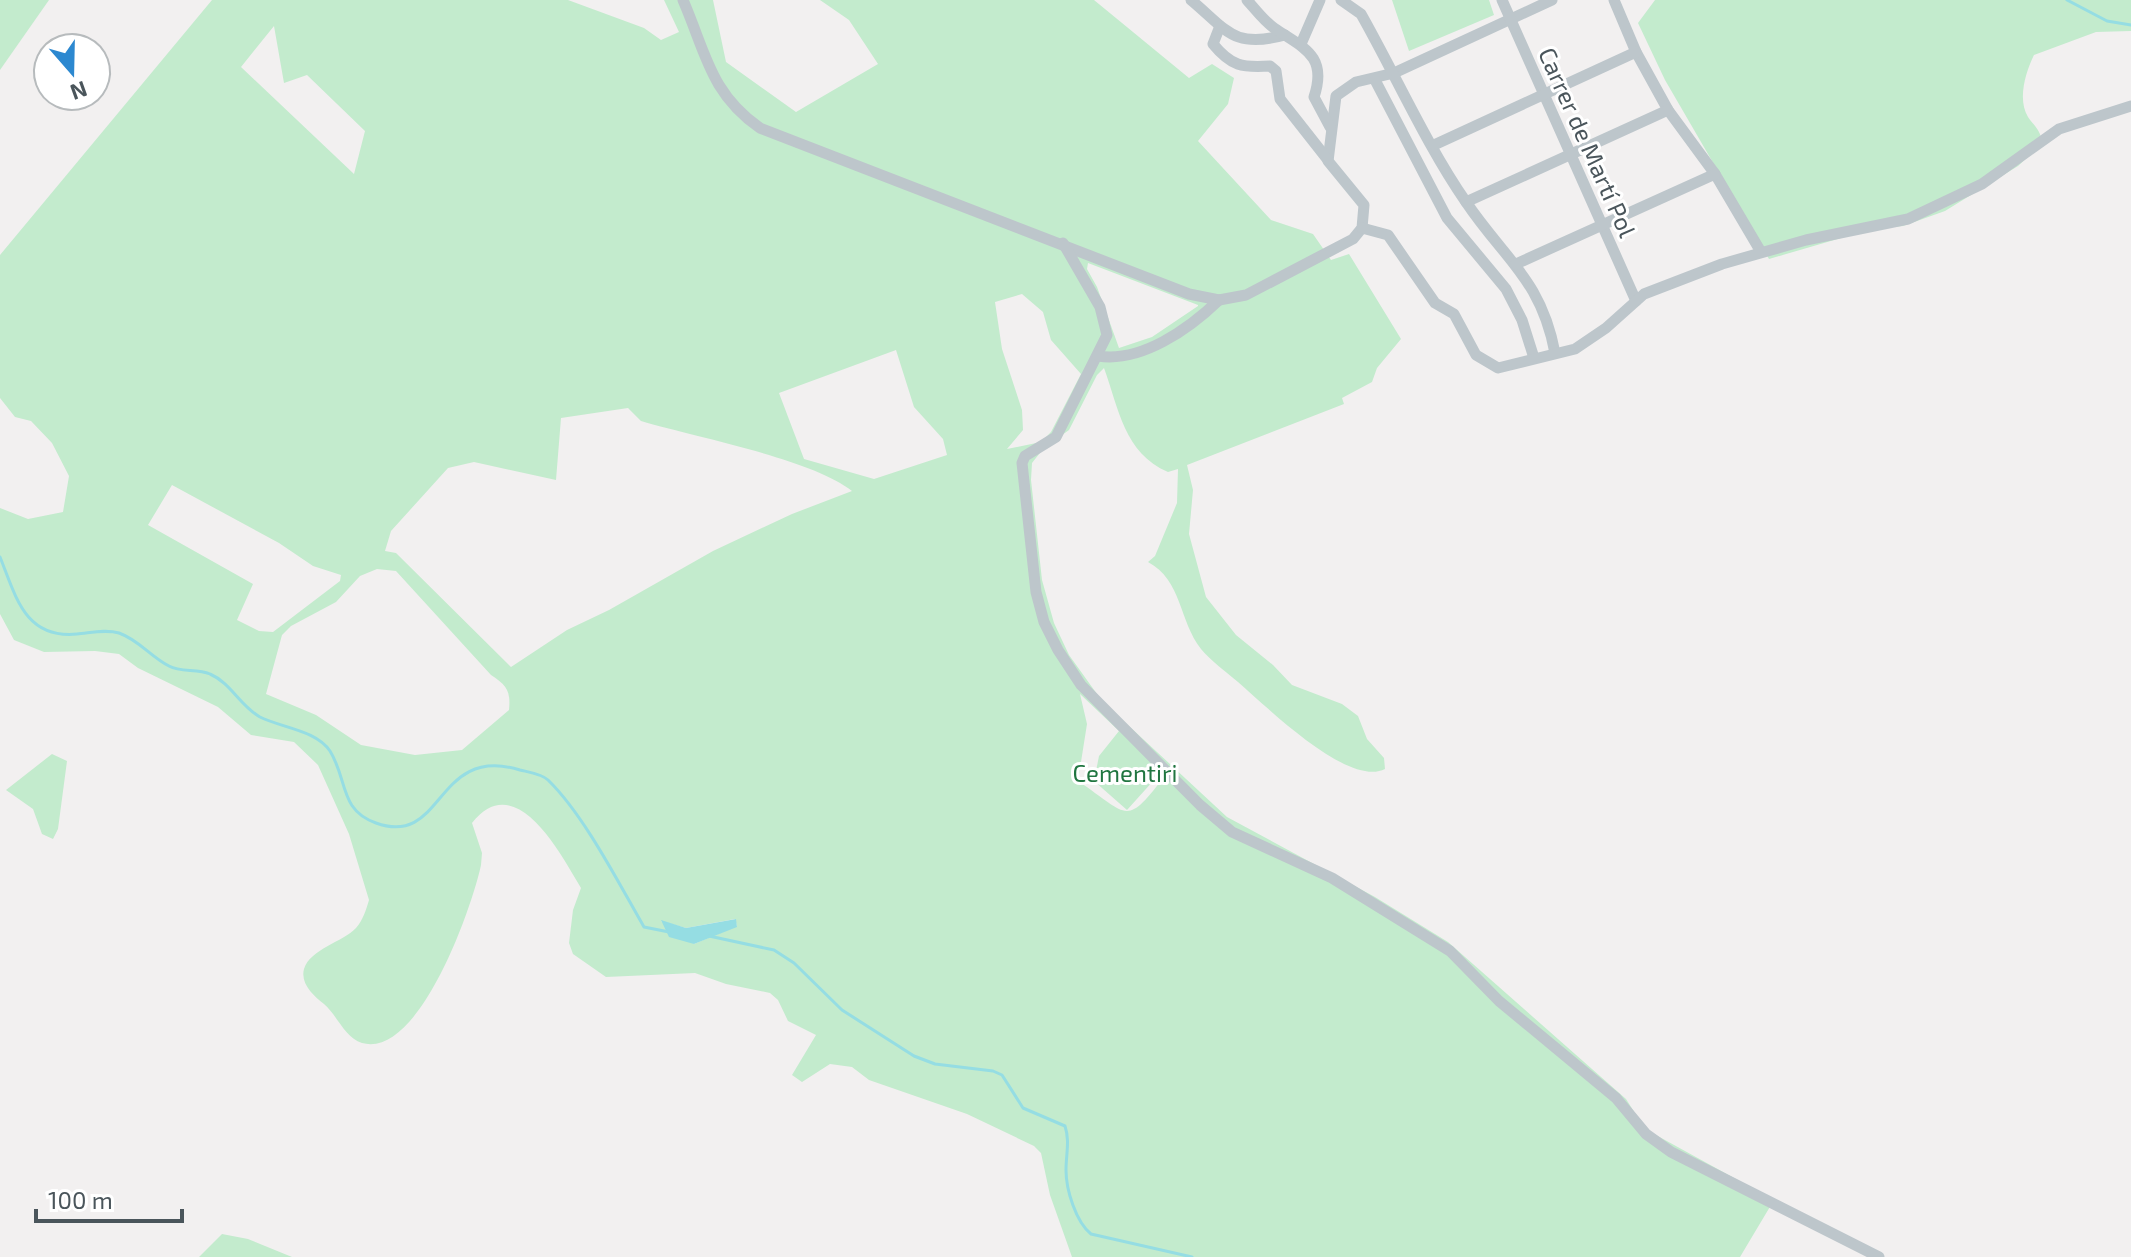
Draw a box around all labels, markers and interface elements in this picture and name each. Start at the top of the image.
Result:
north arrow [32,32,112,112]
street label: Carrer de Martí Pol [1533,43,1643,241]
text: N [67,77,91,107]
park label: Cementiri [1072,758,1178,787]
scale bar [36,1173,182,1223]
text: 100 m [48,1185,113,1214]

